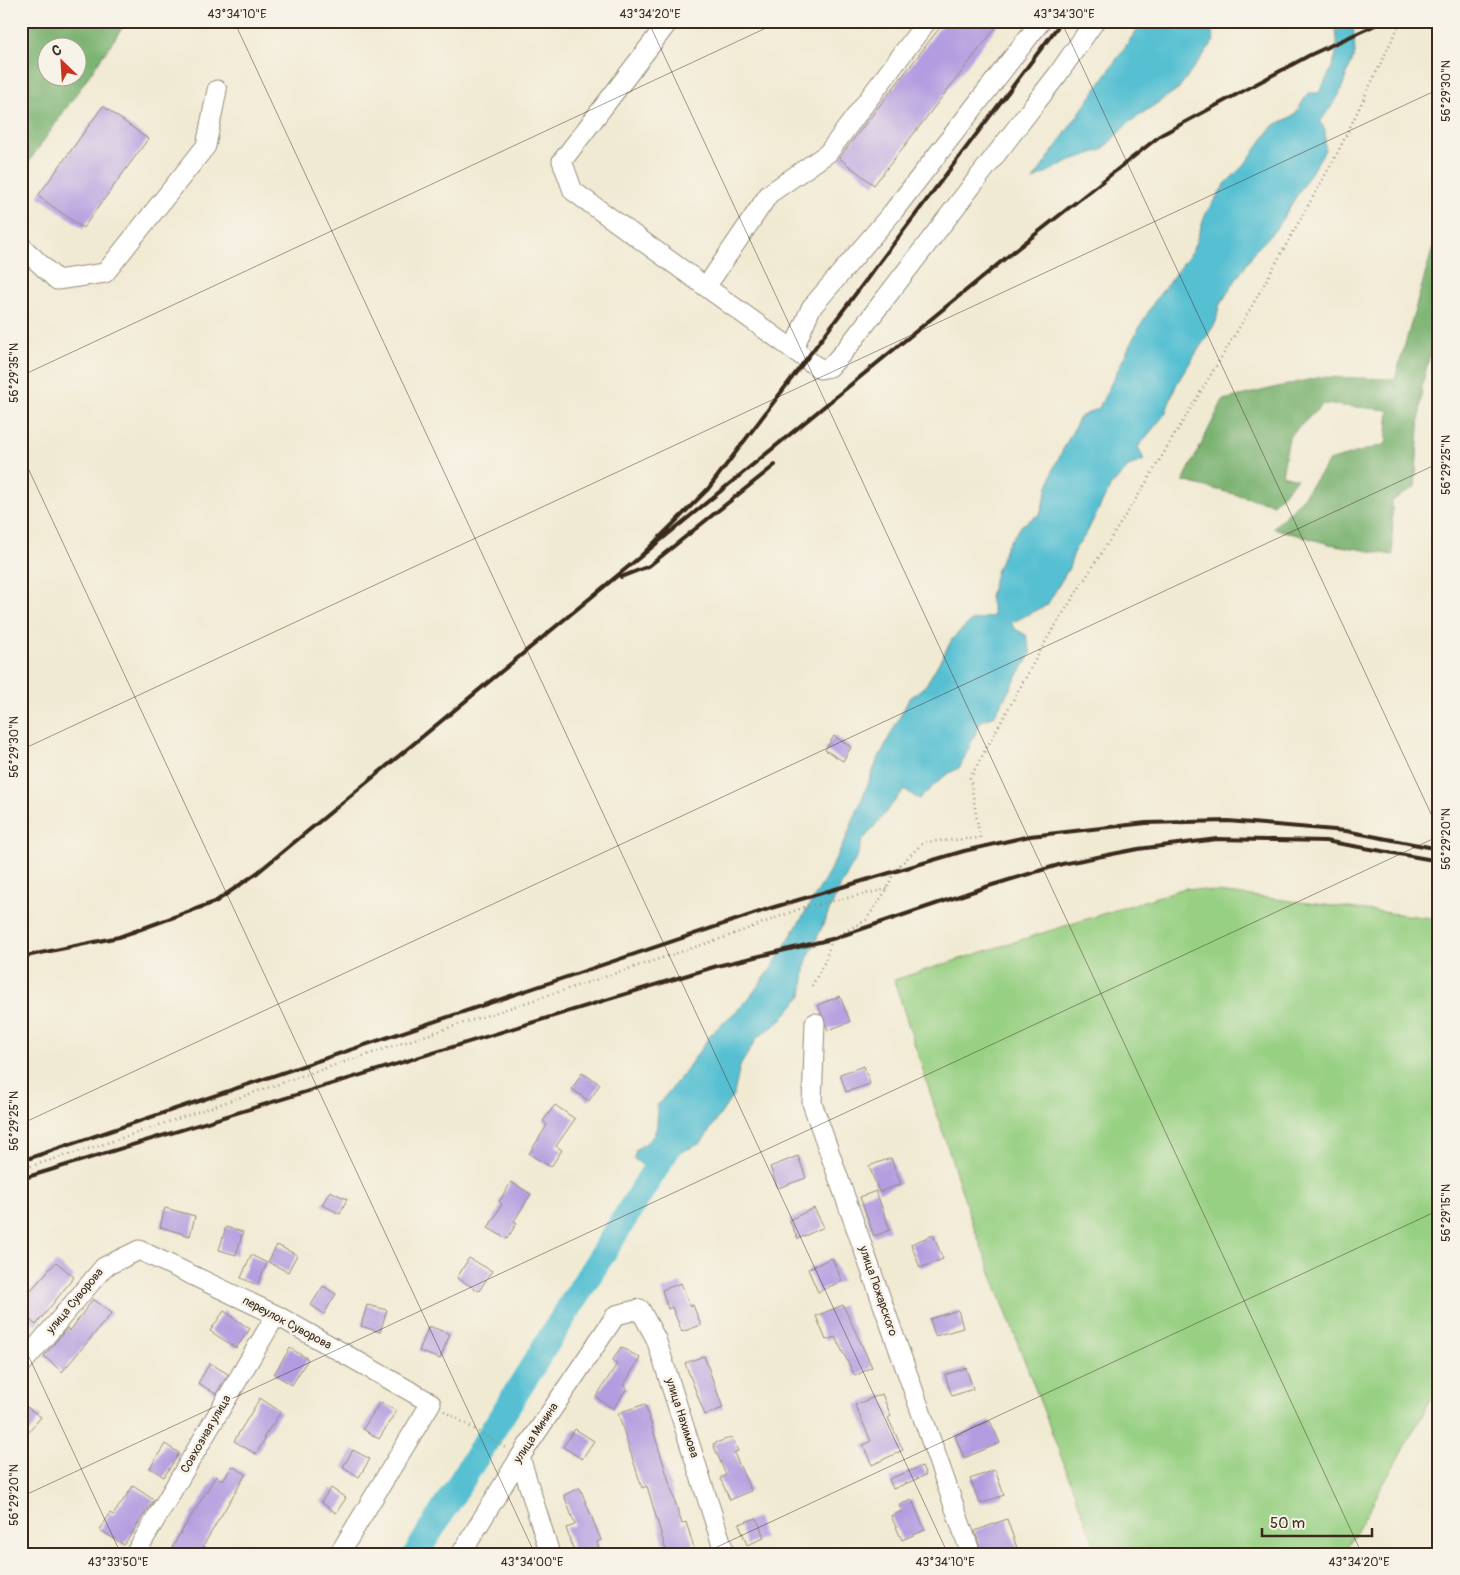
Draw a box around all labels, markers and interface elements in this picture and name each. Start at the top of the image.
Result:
text: 43°34'10"E [208,7,266,22]
text: 43°34'20"E [620,7,680,22]
text: 43°34'30"E [1034,7,1094,22]
north arrow [38,38,88,88]
text: С [49,41,65,60]
text: 56°29'30"N [1439,60,1454,122]
text: 56°29'35"N [7,343,22,403]
text: 56°29'25"N [1439,435,1454,495]
text: 56°29'30"N [7,716,22,778]
text: 56°29'20"N [1439,808,1454,870]
text: 56°29'25"N [7,1091,22,1151]
text: 56°29'15"N [1439,1184,1454,1242]
street label: улица Пожарского [855,1243,901,1339]
street label: улица Суворова [43,1265,107,1338]
street label: переулок Суворова [240,1293,334,1353]
street label: улица Нахимова [662,1375,702,1460]
street label: Совхозная улица [178,1392,235,1476]
street label: улица Минина [510,1400,562,1467]
text: 56°29'20"N [7,1464,22,1526]
scale bar [1262,1505,1372,1537]
text: 50 m [1270,1514,1305,1533]
text: 43°33'50"E [88,1555,148,1570]
text: 43°34'00"E [501,1555,563,1570]
text: 43°34'10"E [916,1555,974,1570]
text: 43°34'20"E [1329,1555,1389,1570]

